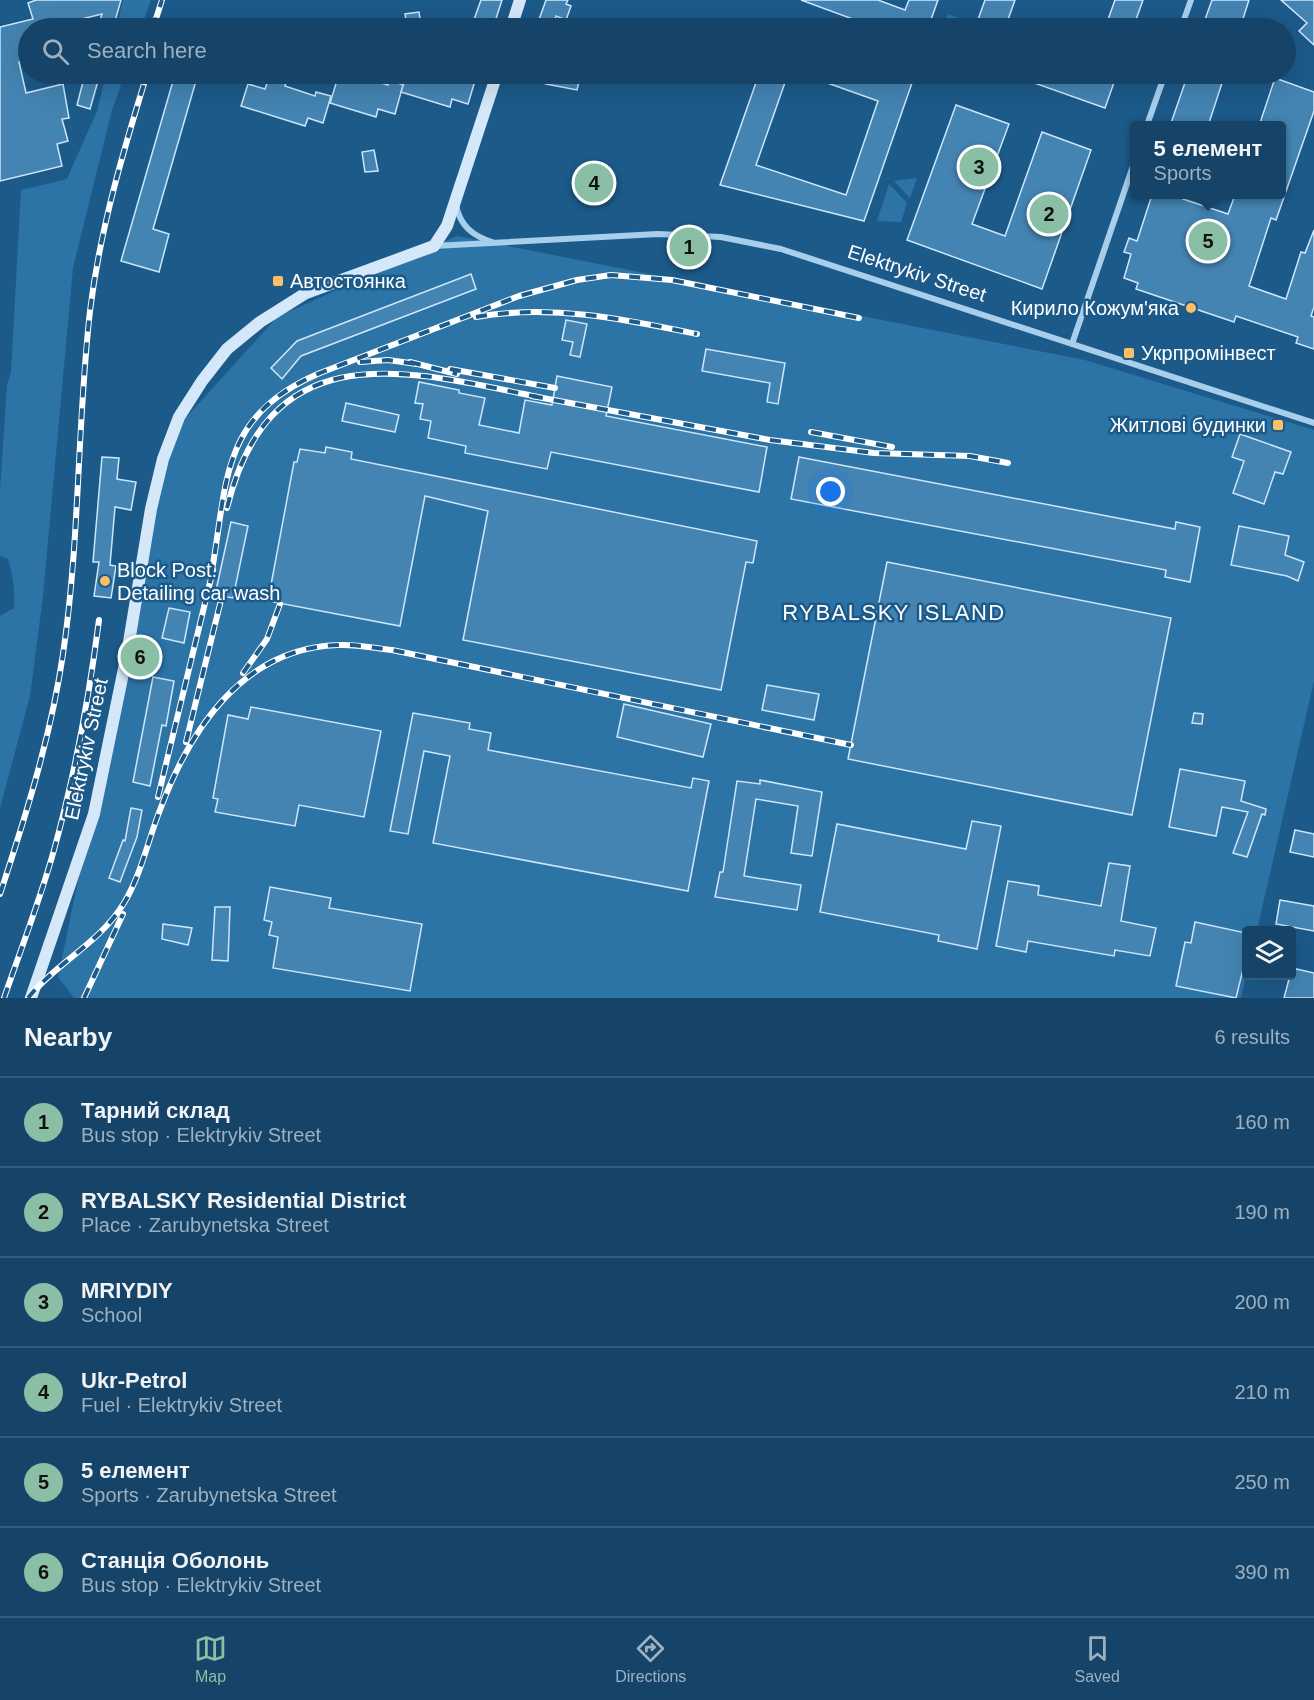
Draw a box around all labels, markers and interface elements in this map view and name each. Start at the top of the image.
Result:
search box [18,18,1296,84]
icon: search [39,35,72,68]
text: Search here [87,38,207,63]
popup [1130,121,1286,199]
text: 5 елемент [1154,136,1262,161]
pin: 3 [960,144,998,190]
pin: 4 [574,160,614,206]
text: Sports [1154,162,1211,184]
pin: 2 [1030,192,1068,236]
pin: 5 [1188,218,1228,264]
pin: 1 [670,224,708,270]
street label: Elektrykiv Street [845,240,990,306]
place label: Автостоянка [290,270,407,292]
marker: Автостоянка [271,274,285,288]
place label: Кирило Кожум'яка [1011,297,1180,319]
marker: Кирило Кожум'яка [1184,301,1198,315]
place label: Укрпромінвест [1141,342,1276,364]
marker: Укрпромінвест [1122,346,1136,360]
place label: Житлові будинки [1110,414,1266,436]
marker: Житлові будинки [1271,418,1285,432]
your location [816,477,845,506]
place label: Block Post. Detailing car wash [117,559,280,604]
marker: Block Post. Detailing car wash [98,574,112,588]
district label: RYBALSKY ISLAND [782,600,1006,625]
pin: 6 [120,634,160,680]
street label: Elektrykiv Street [60,676,112,822]
map controls [1242,926,1296,980]
button: layers [1242,926,1296,980]
text: Nearby [24,1022,112,1052]
text: 6 results [1214,1026,1290,1048]
text: Тарний склад [81,1098,230,1123]
text: 1 [38,1111,49,1133]
text: 160 m [1234,1111,1290,1133]
text: Bus stop · Elektrykiv Street [81,1124,321,1146]
text: RYBALSKY Residential District [81,1188,406,1213]
text: 2 [38,1201,49,1223]
text: 190 m [1234,1201,1290,1223]
text: Place · Zarubynetska Street [81,1214,329,1236]
text: MRIYDIY [81,1278,173,1303]
text: 3 [38,1291,49,1313]
text: 200 m [1234,1291,1290,1313]
text: School [81,1304,142,1326]
text: Ukr-Petrol [81,1368,187,1393]
text: 4 [38,1381,49,1403]
text: 210 m [1234,1381,1290,1403]
text: Fuel · Elektrykiv Street [81,1394,282,1416]
text: 5 елемент [81,1458,190,1483]
text: 5 [38,1471,49,1493]
text: 250 m [1234,1471,1290,1493]
text: Sports · Zarubynetska Street [81,1484,337,1506]
text: Cтанція Оболонь [81,1548,269,1573]
text: 6 [38,1561,49,1583]
text: 390 m [1234,1561,1290,1583]
text: Bus stop · Elektrykiv Street [81,1574,321,1596]
tab: Map [194,1632,227,1686]
tab: Directions [615,1632,686,1686]
tab: Saved [1075,1632,1120,1686]

